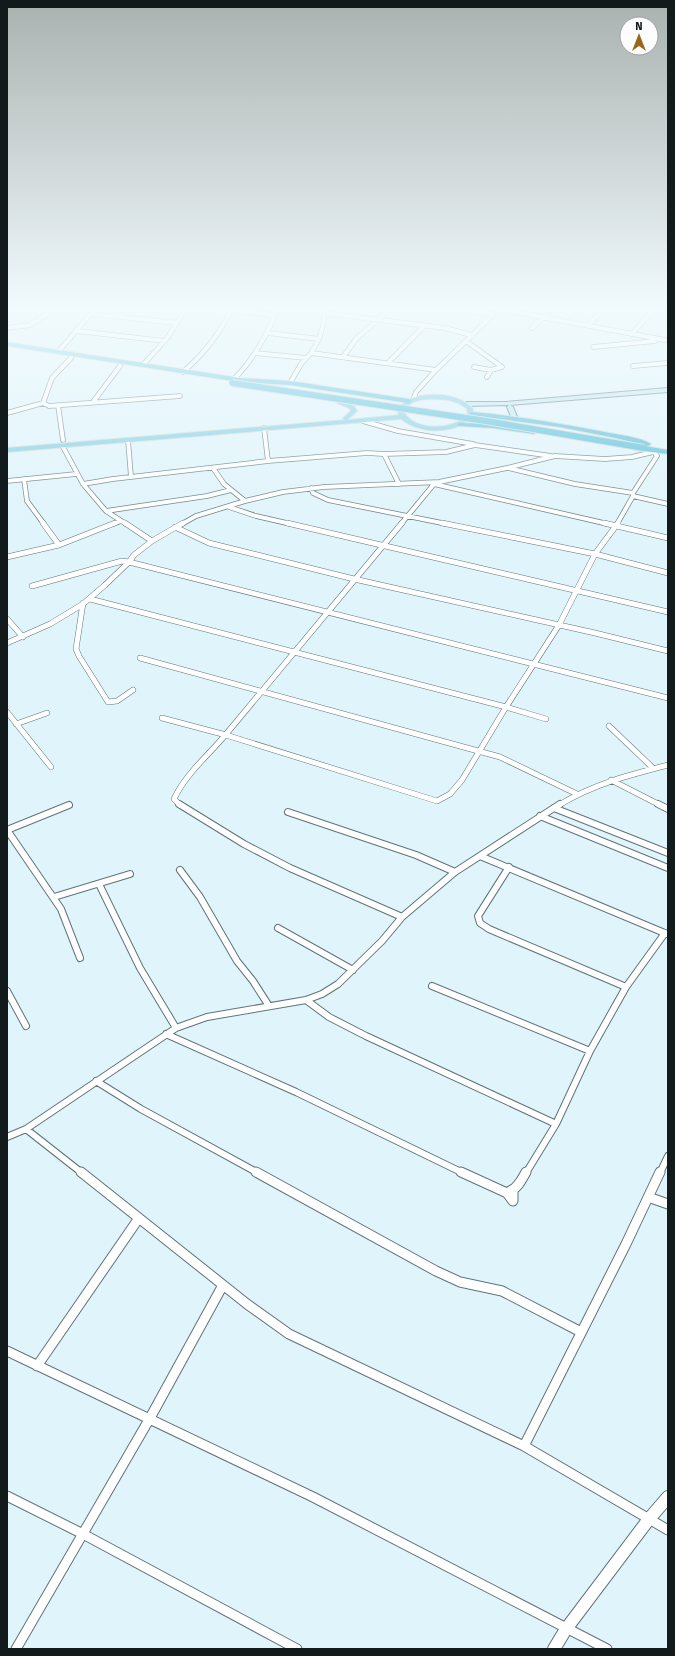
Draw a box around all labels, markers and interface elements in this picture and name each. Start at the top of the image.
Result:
north arrow [619,16,659,56]
text: N [635,20,643,33]

